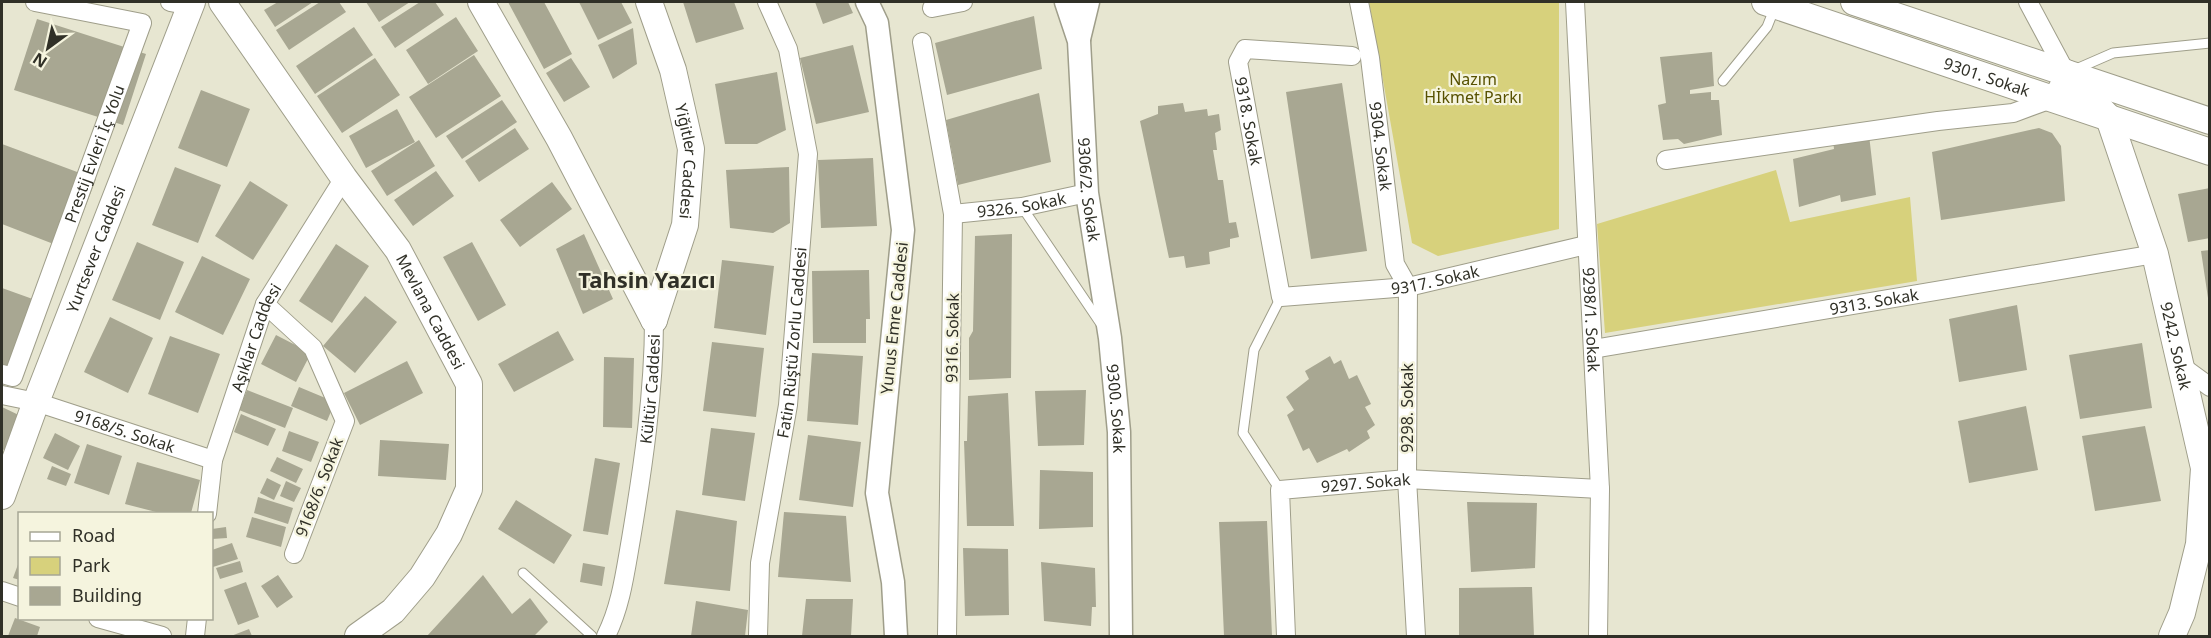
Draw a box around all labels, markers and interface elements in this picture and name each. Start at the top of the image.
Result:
north arrow [18,18,78,78]
text: N [28,48,51,73]
street label: 9301. Sokak [1941,52,2033,102]
park label: Nazım Hİkmet Parkı [1424,68,1522,108]
street label: 9318. Sokak [1230,75,1268,168]
street label: Prestij Evleri İç Yolu [59,82,130,226]
street label: 9304. Sokak [1364,100,1397,193]
street label: Yiğitler Caddesi [670,101,702,220]
street label: 9306/2. Sokak [1073,137,1106,244]
street label: Yurtsever Caddesi [61,182,130,316]
street label: 9326. Sokak [976,187,1068,223]
street label: Yunus Emre Caddesi [875,241,913,395]
street label: Fatin Rüştü Zorlu Caddesi [771,246,812,440]
street label: Mevlana Caddesi [391,250,470,373]
street label: 9317. Sokak [1390,260,1482,299]
district label: Tahsin Yazıcı [578,264,716,294]
street label: 9298/1. Sokak [1578,267,1605,373]
street label: Aşıklar Caddesi [226,279,286,395]
street label: 9313. Sokak [1828,283,1920,320]
street label: 9316. Sokak [940,293,964,383]
street label: 9242. Sokak [2155,300,2197,392]
street label: Kültür Caddesi [634,334,665,445]
street label: 9300. Sokak [1102,363,1130,454]
street label: 9298. Sokak [1396,363,1418,453]
street label: 9168/5. Sokak [71,404,178,458]
street label: 9168/6. Sokak [290,434,348,540]
street label: 9297. Sokak [1320,468,1412,497]
legend [18,512,213,620]
text: Road [72,523,115,547]
text: Park [72,553,110,577]
text: Building [72,583,142,607]

